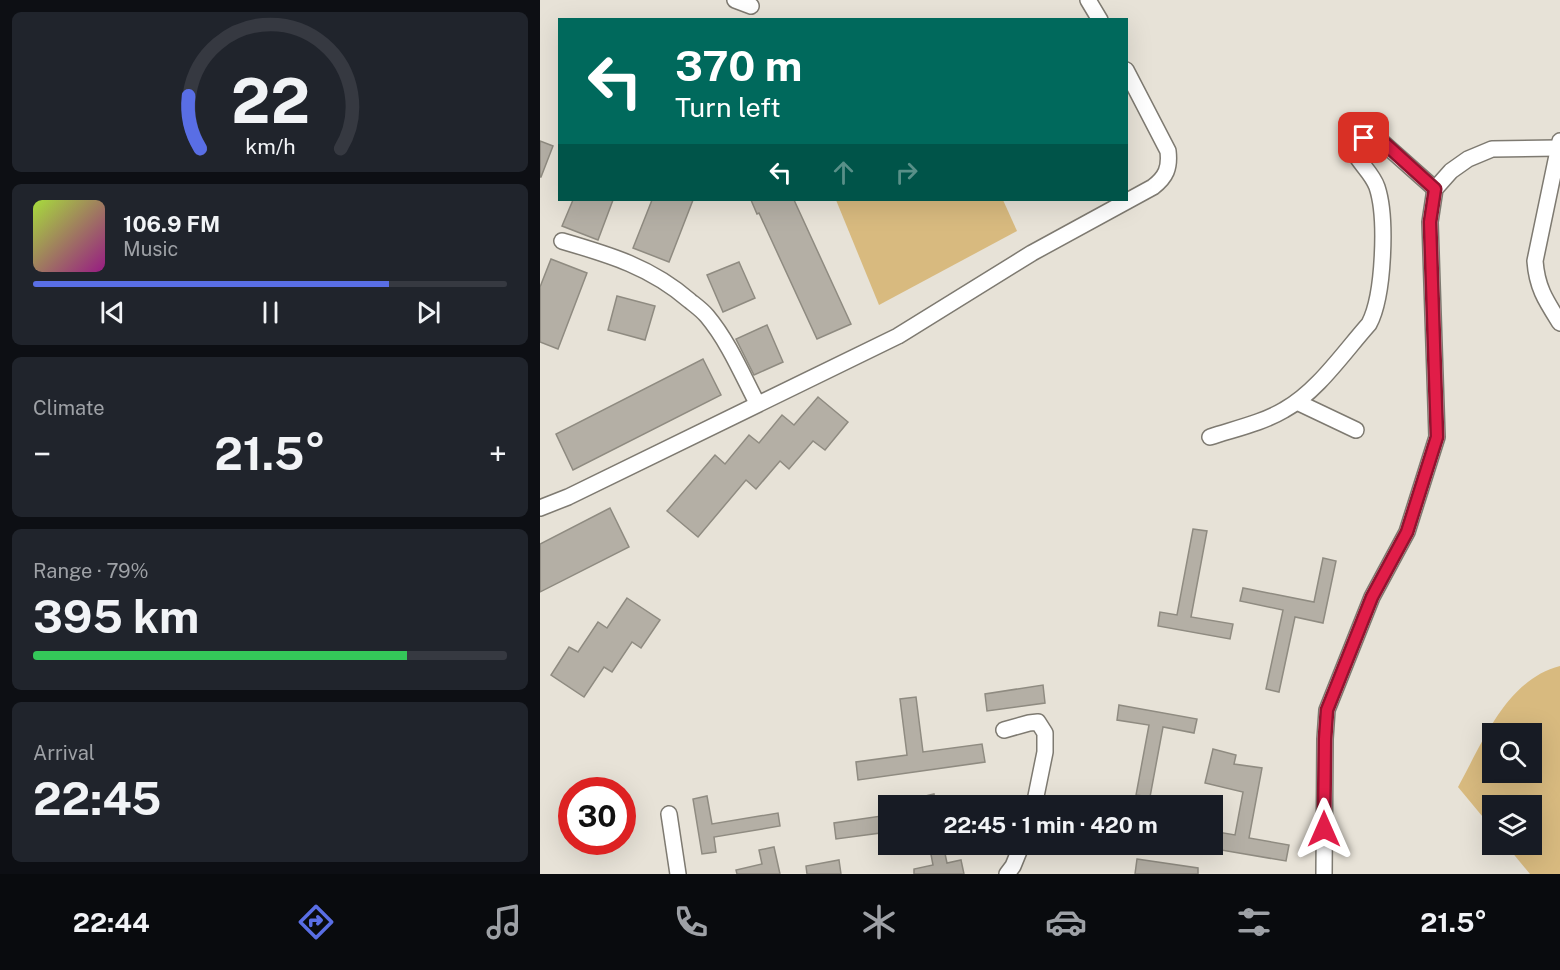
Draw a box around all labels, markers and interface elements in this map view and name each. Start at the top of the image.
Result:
text: 370 m [675,41,802,90]
icon: left [576,42,654,120]
text: 22 [230,64,310,137]
text: Turn left [675,91,781,123]
pin [1338,112,1389,163]
icon: arrive [1347,121,1380,154]
text: km/h [245,135,295,160]
icon: left [764,156,797,189]
icon: ahead [827,156,860,189]
icon: right [890,156,923,189]
text: 106.9 FM [123,211,220,237]
text: Music [123,237,178,261]
icon: previous [96,296,129,329]
icon: pause [254,296,287,329]
icon: next [412,296,445,329]
text: Climate [33,396,105,420]
text: 21.5° [214,427,326,480]
text: − [33,435,51,473]
text: + [489,435,507,473]
text: Range · 79% [33,559,149,583]
text: 395 km [33,590,199,643]
map controls [1482,723,1542,855]
button: search [1482,723,1542,783]
text: Arrival [33,741,95,765]
text: 22:45 [33,772,162,825]
speed limit sign: 30 [558,777,636,855]
button: layers [1482,795,1542,855]
position arrow [1292,797,1356,861]
text: 22:45 · 1 min · 420 m [943,812,1158,838]
icon: directions [295,901,337,943]
icon: music [483,901,525,943]
icon: phone [670,901,712,943]
icon: climate [858,901,900,943]
icon: car [1045,901,1087,943]
icon: filters [1233,901,1275,943]
text: 22:44 [73,906,150,938]
text: 21.5° [1420,906,1487,938]

